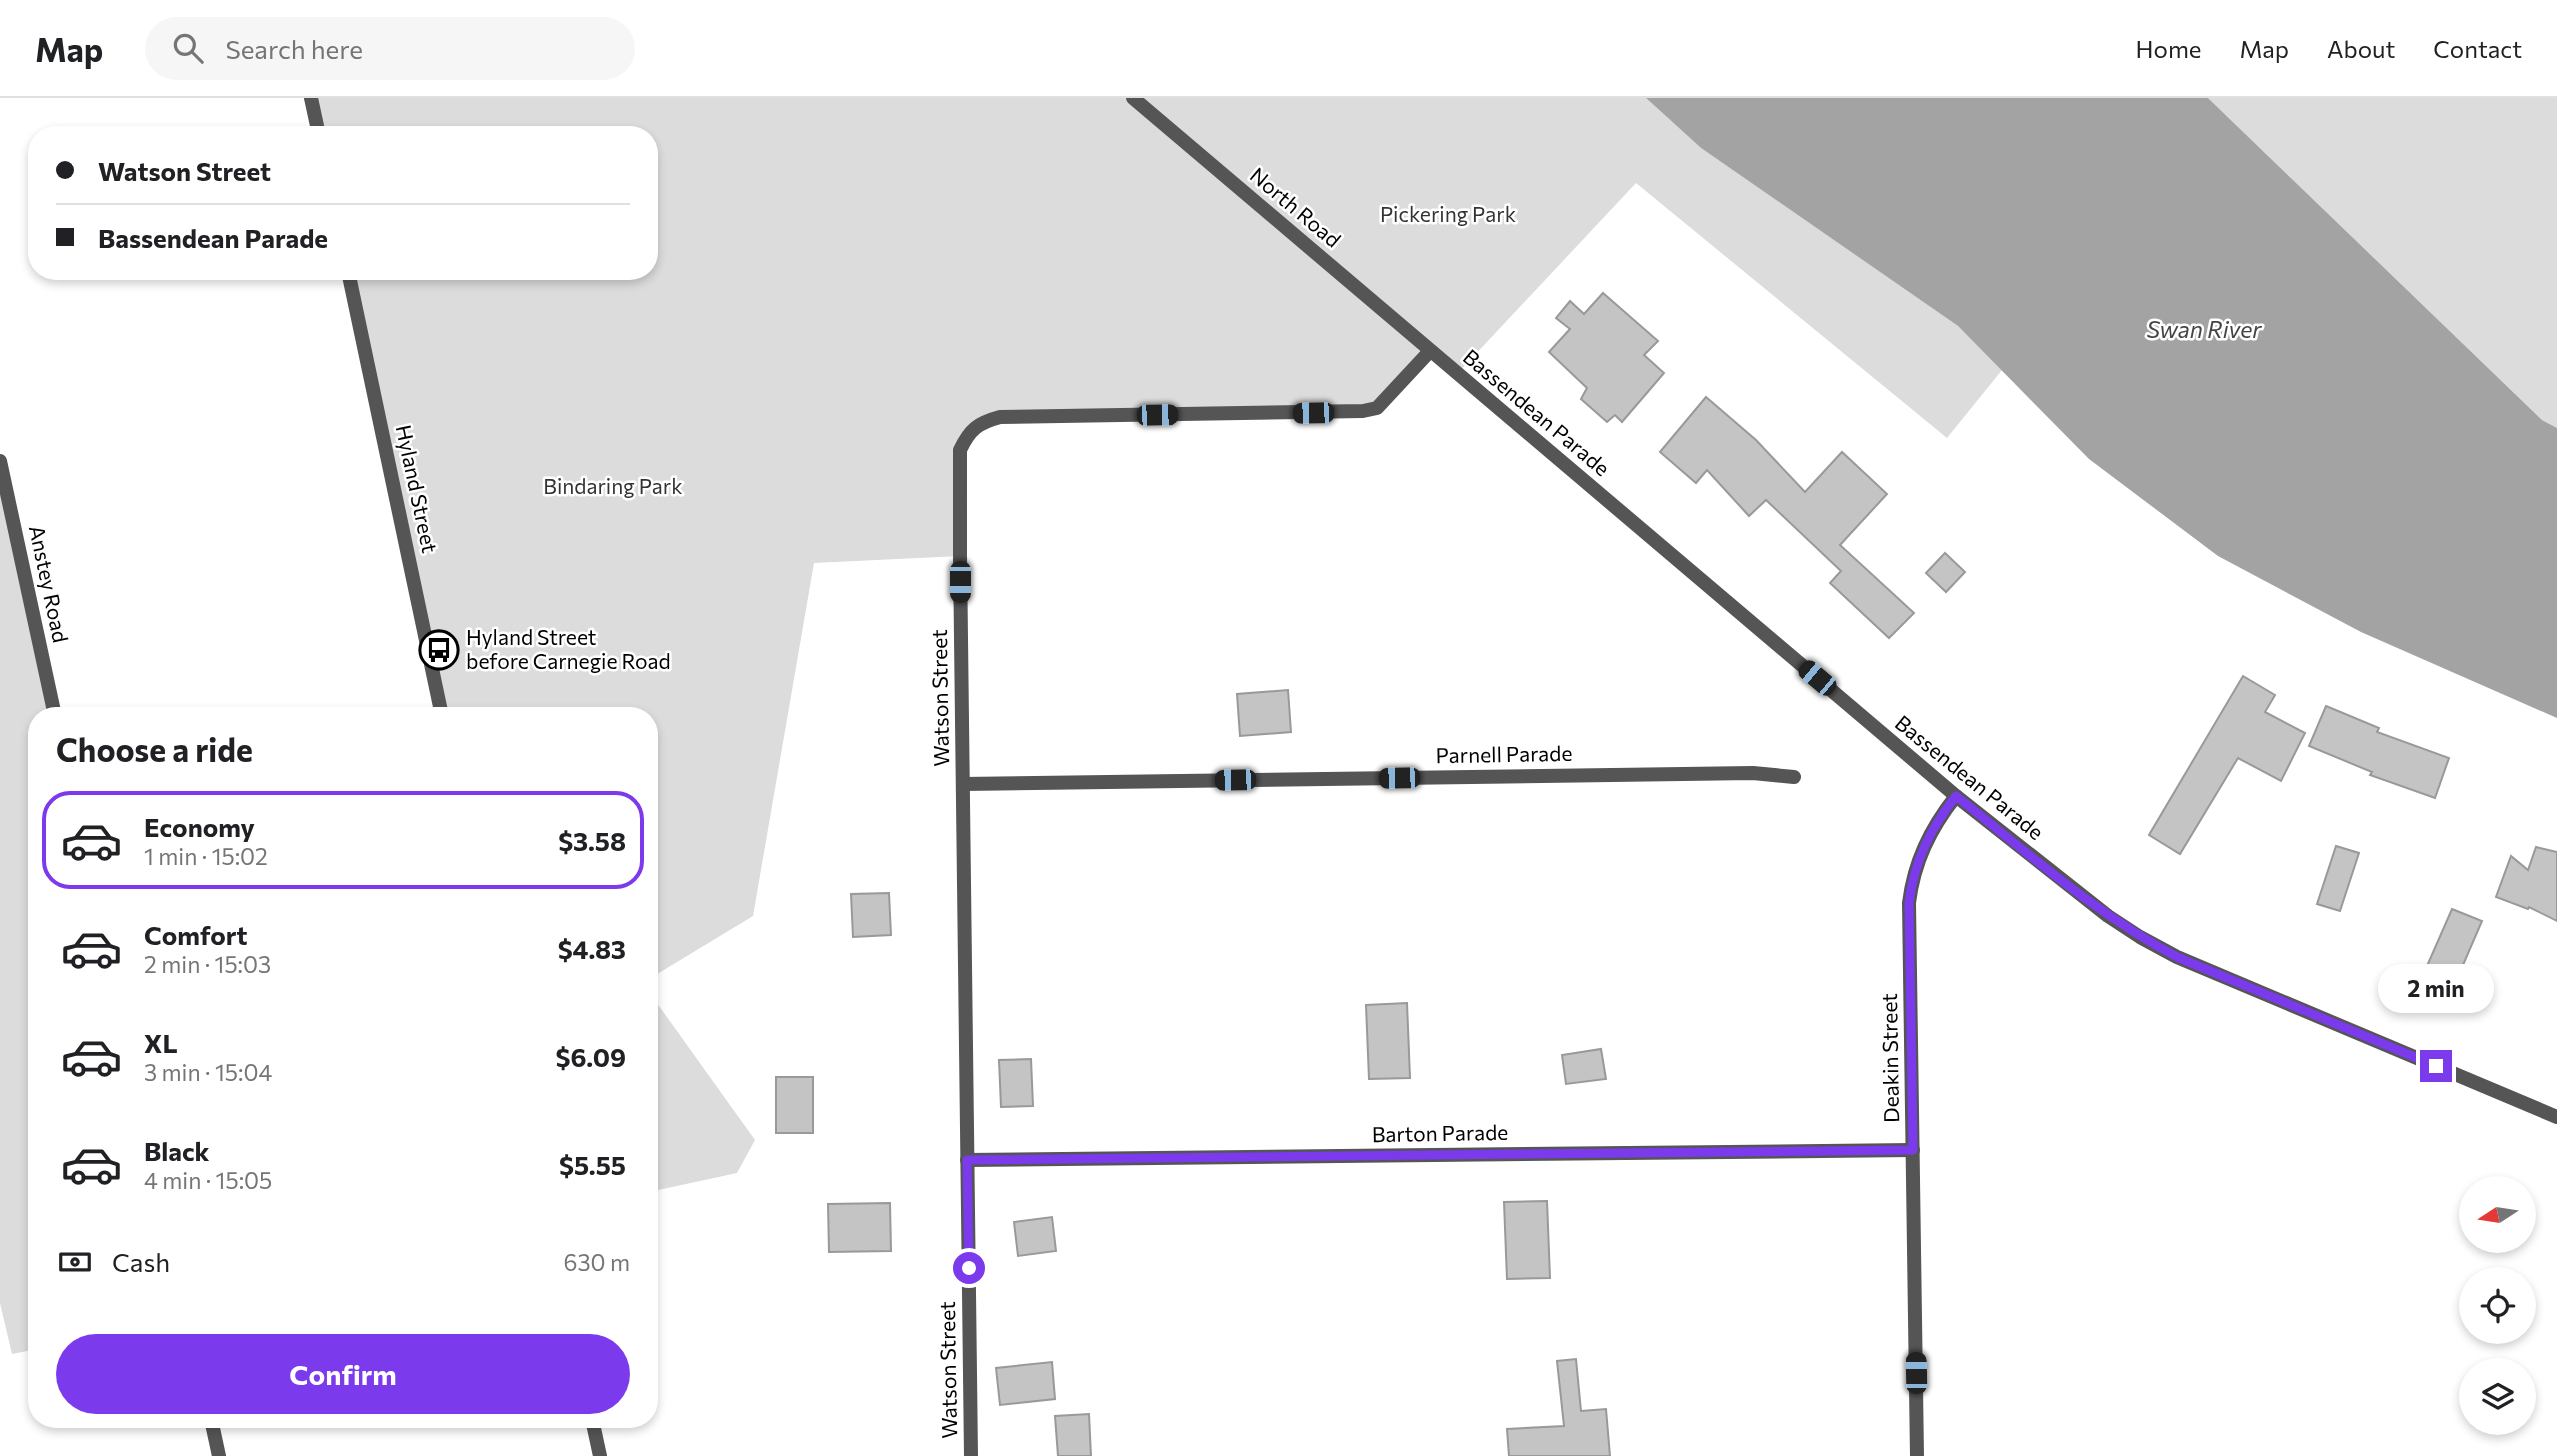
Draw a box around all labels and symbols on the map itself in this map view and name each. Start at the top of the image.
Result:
street label: North Road [1246,162,1346,252]
park label: Pickering Park [1380,201,1516,226]
water label: Swan River [2147,315,2262,343]
street label: Bassendean Parade [1459,343,1615,480]
car [1292,402,1335,424]
car [1136,404,1179,426]
street label: Hyland Street [392,422,443,555]
park label: Bindaring Park [543,473,683,498]
street label: Anstey Road [25,523,74,645]
car [950,561,971,603]
place label: Hyland Street before Carnegie Road [466,624,671,673]
bus stop icon: Hyland Street before Carnegie Road [418,629,460,671]
street label: Watson Street [926,629,953,767]
car [1795,656,1840,700]
street label: Bassendean Parade [1891,709,2049,844]
street label: Parnell Parade [1435,740,1573,767]
car [1378,767,1421,789]
car [1214,769,1257,791]
callout: 2 min [2378,964,2494,1014]
street label: Deakin Street [1876,993,1903,1123]
route end [2420,1050,2452,1082]
street label: Barton Parade [1372,1119,1508,1146]
north arrow [2459,1176,2536,1253]
route start [953,1252,985,1284]
street label: Watson Street [934,1301,961,1439]
car [1906,1352,1927,1394]

